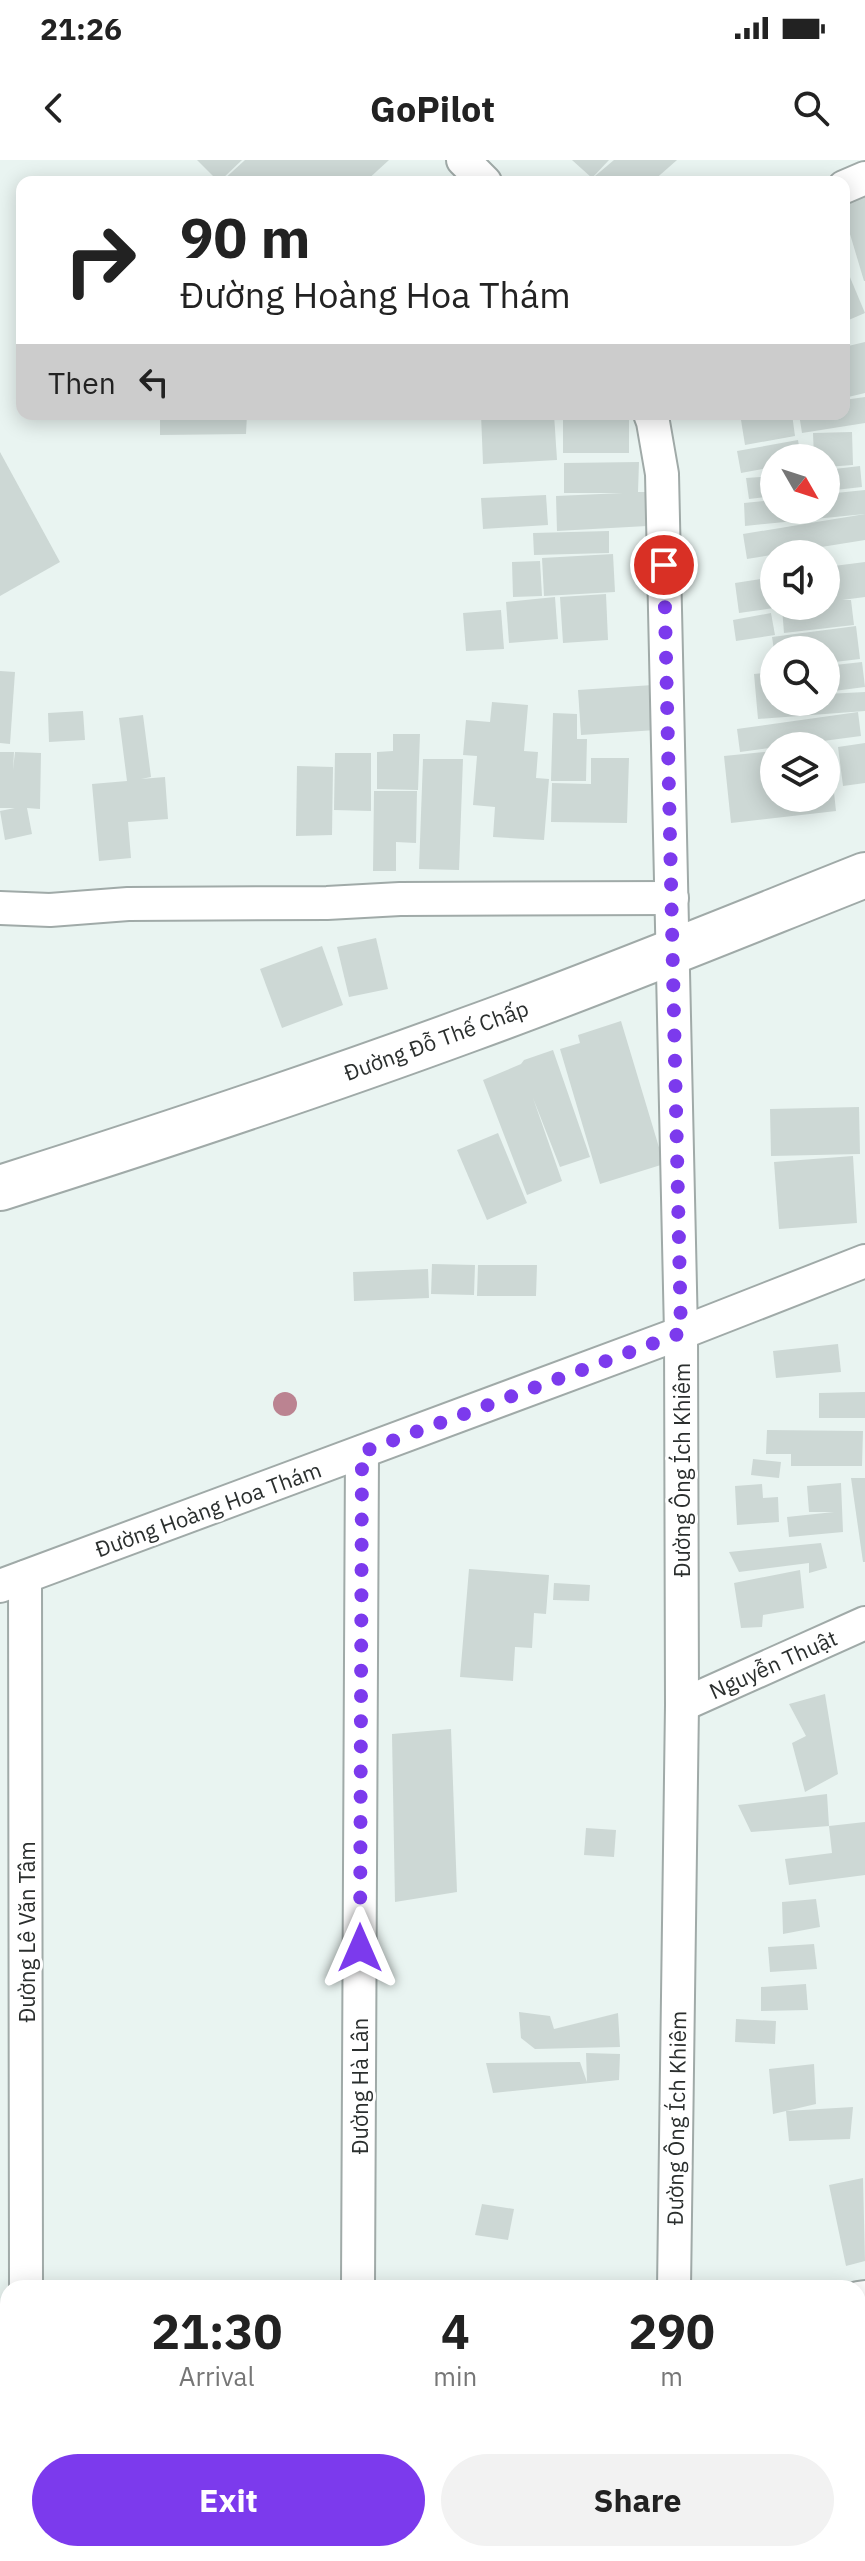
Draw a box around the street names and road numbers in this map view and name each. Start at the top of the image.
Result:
street label: Đường Đỗ Thế Chấp [340,993,532,1087]
street label: Đường Ông Ích Khiêm [667,1363,696,1577]
street label: Đường Hoàng Hoa Thám [91,1455,325,1563]
street label: Nguyễn Thuật [704,1623,842,1705]
street label: Đường Lê Văn Tâm [12,1841,41,2023]
street label: Đường Ông Ích Khiêm [660,2011,692,2225]
street label: Đường Hà Lân [345,2018,374,2154]

